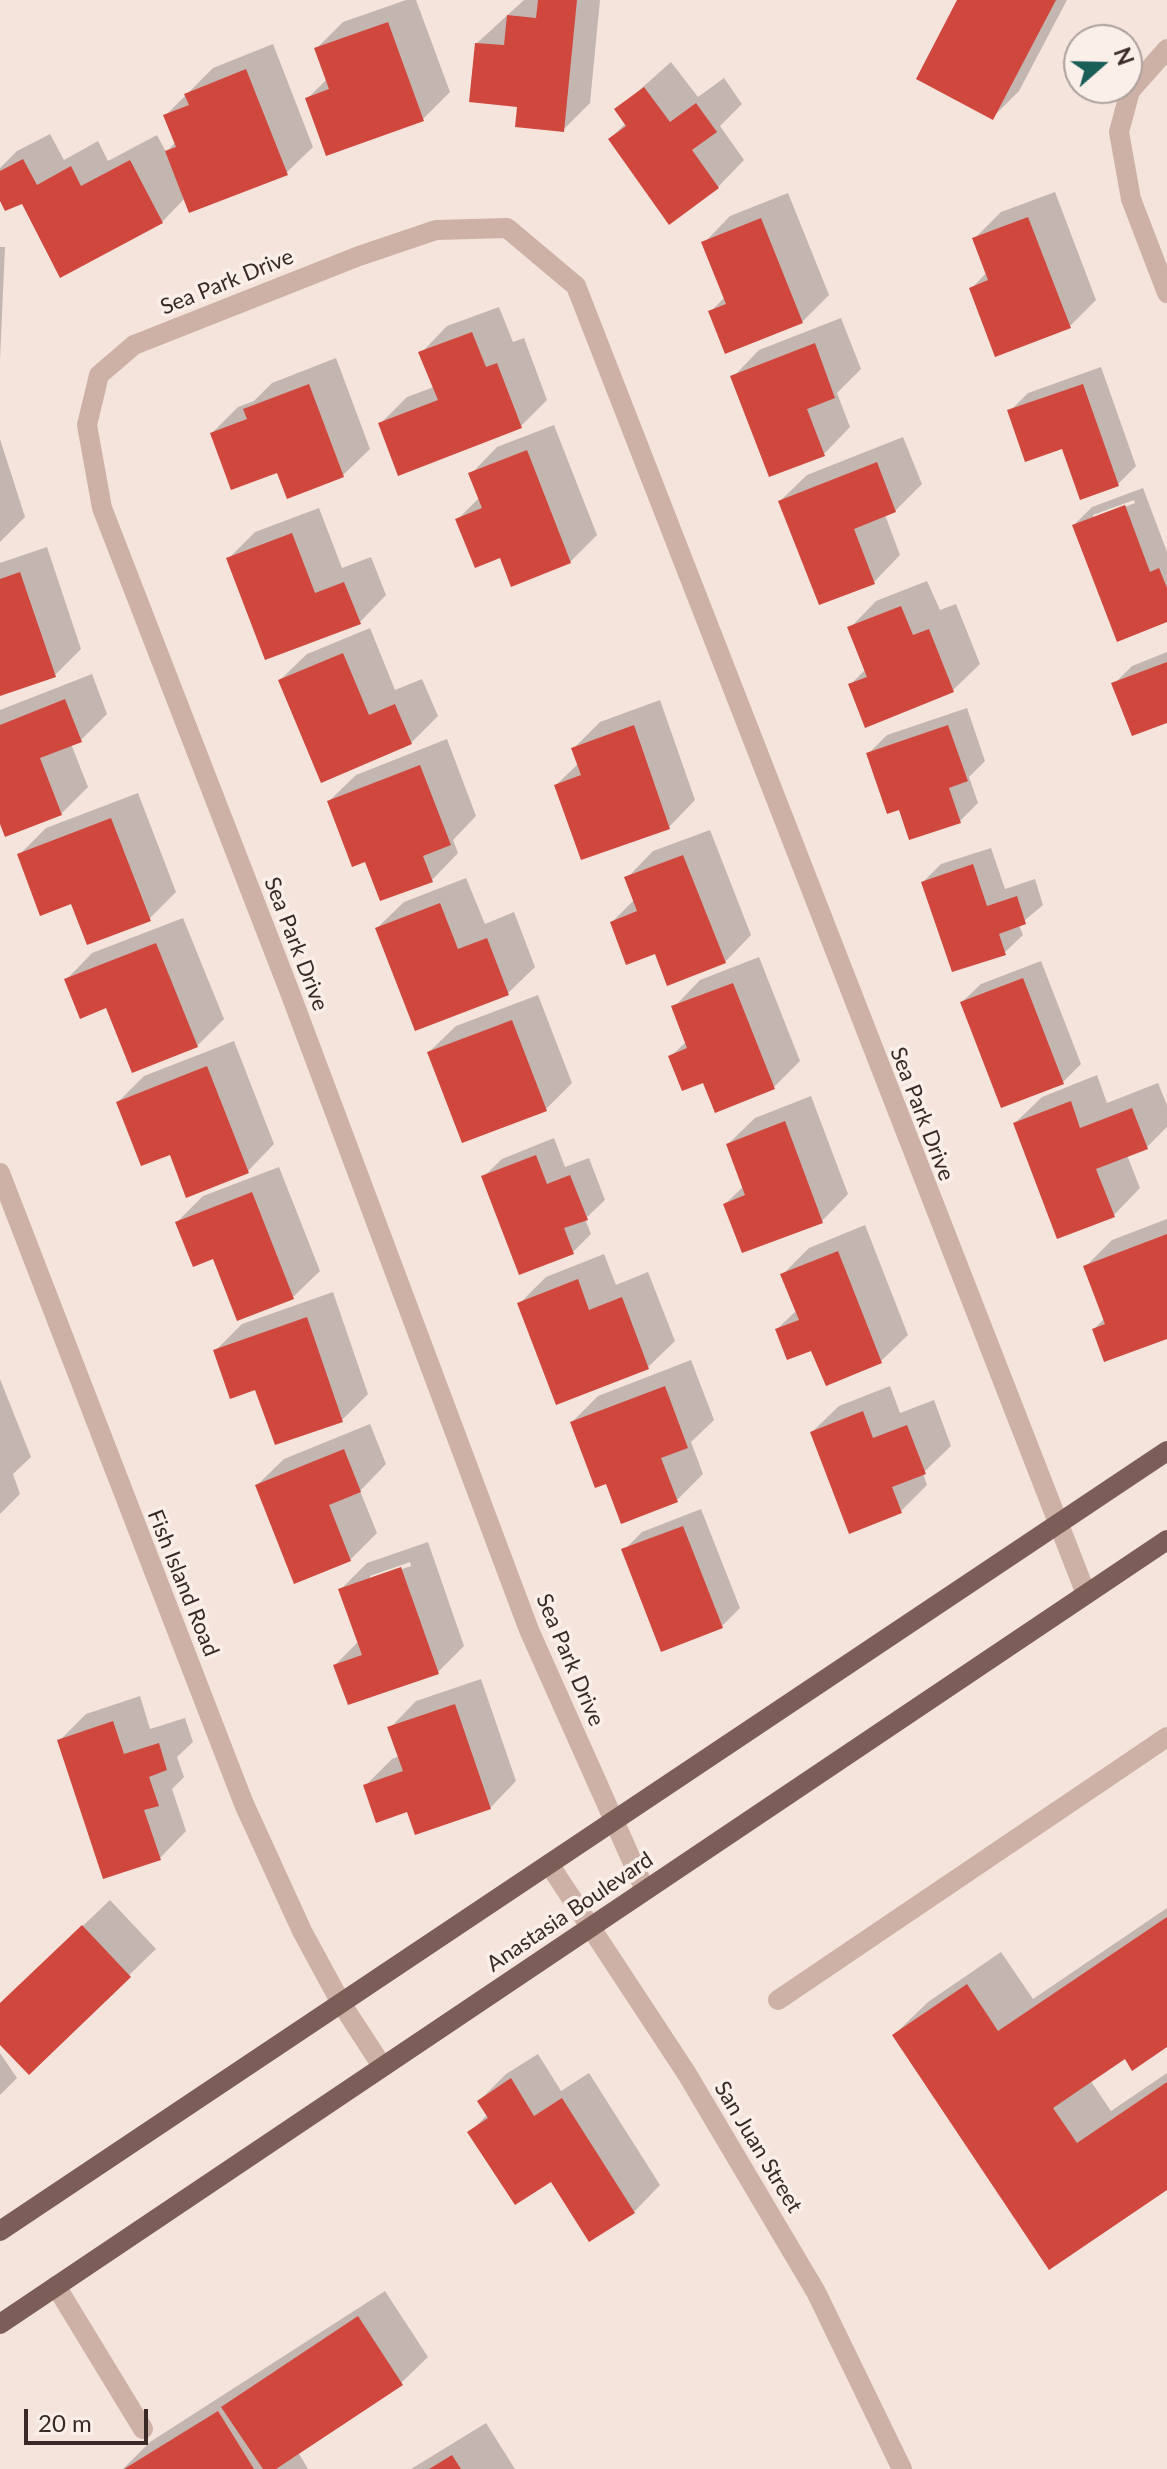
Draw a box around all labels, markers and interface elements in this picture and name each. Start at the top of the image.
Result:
north arrow [1063,24,1143,104]
text: N [1109,44,1140,69]
street label: Sea Park Drive [157,243,297,321]
street label: Sea Park Drive [258,873,334,1015]
street label: Sea Park Drive [884,1043,960,1185]
street label: Fish Island Road [142,1506,224,1660]
street label: Sea Park Drive [530,1590,610,1730]
street label: Anastasia Boulevard [482,1847,658,1977]
street label: San Juan Street [708,2076,808,2218]
scale bar [28,2393,152,2443]
text: 20 m [38,2408,92,2437]

